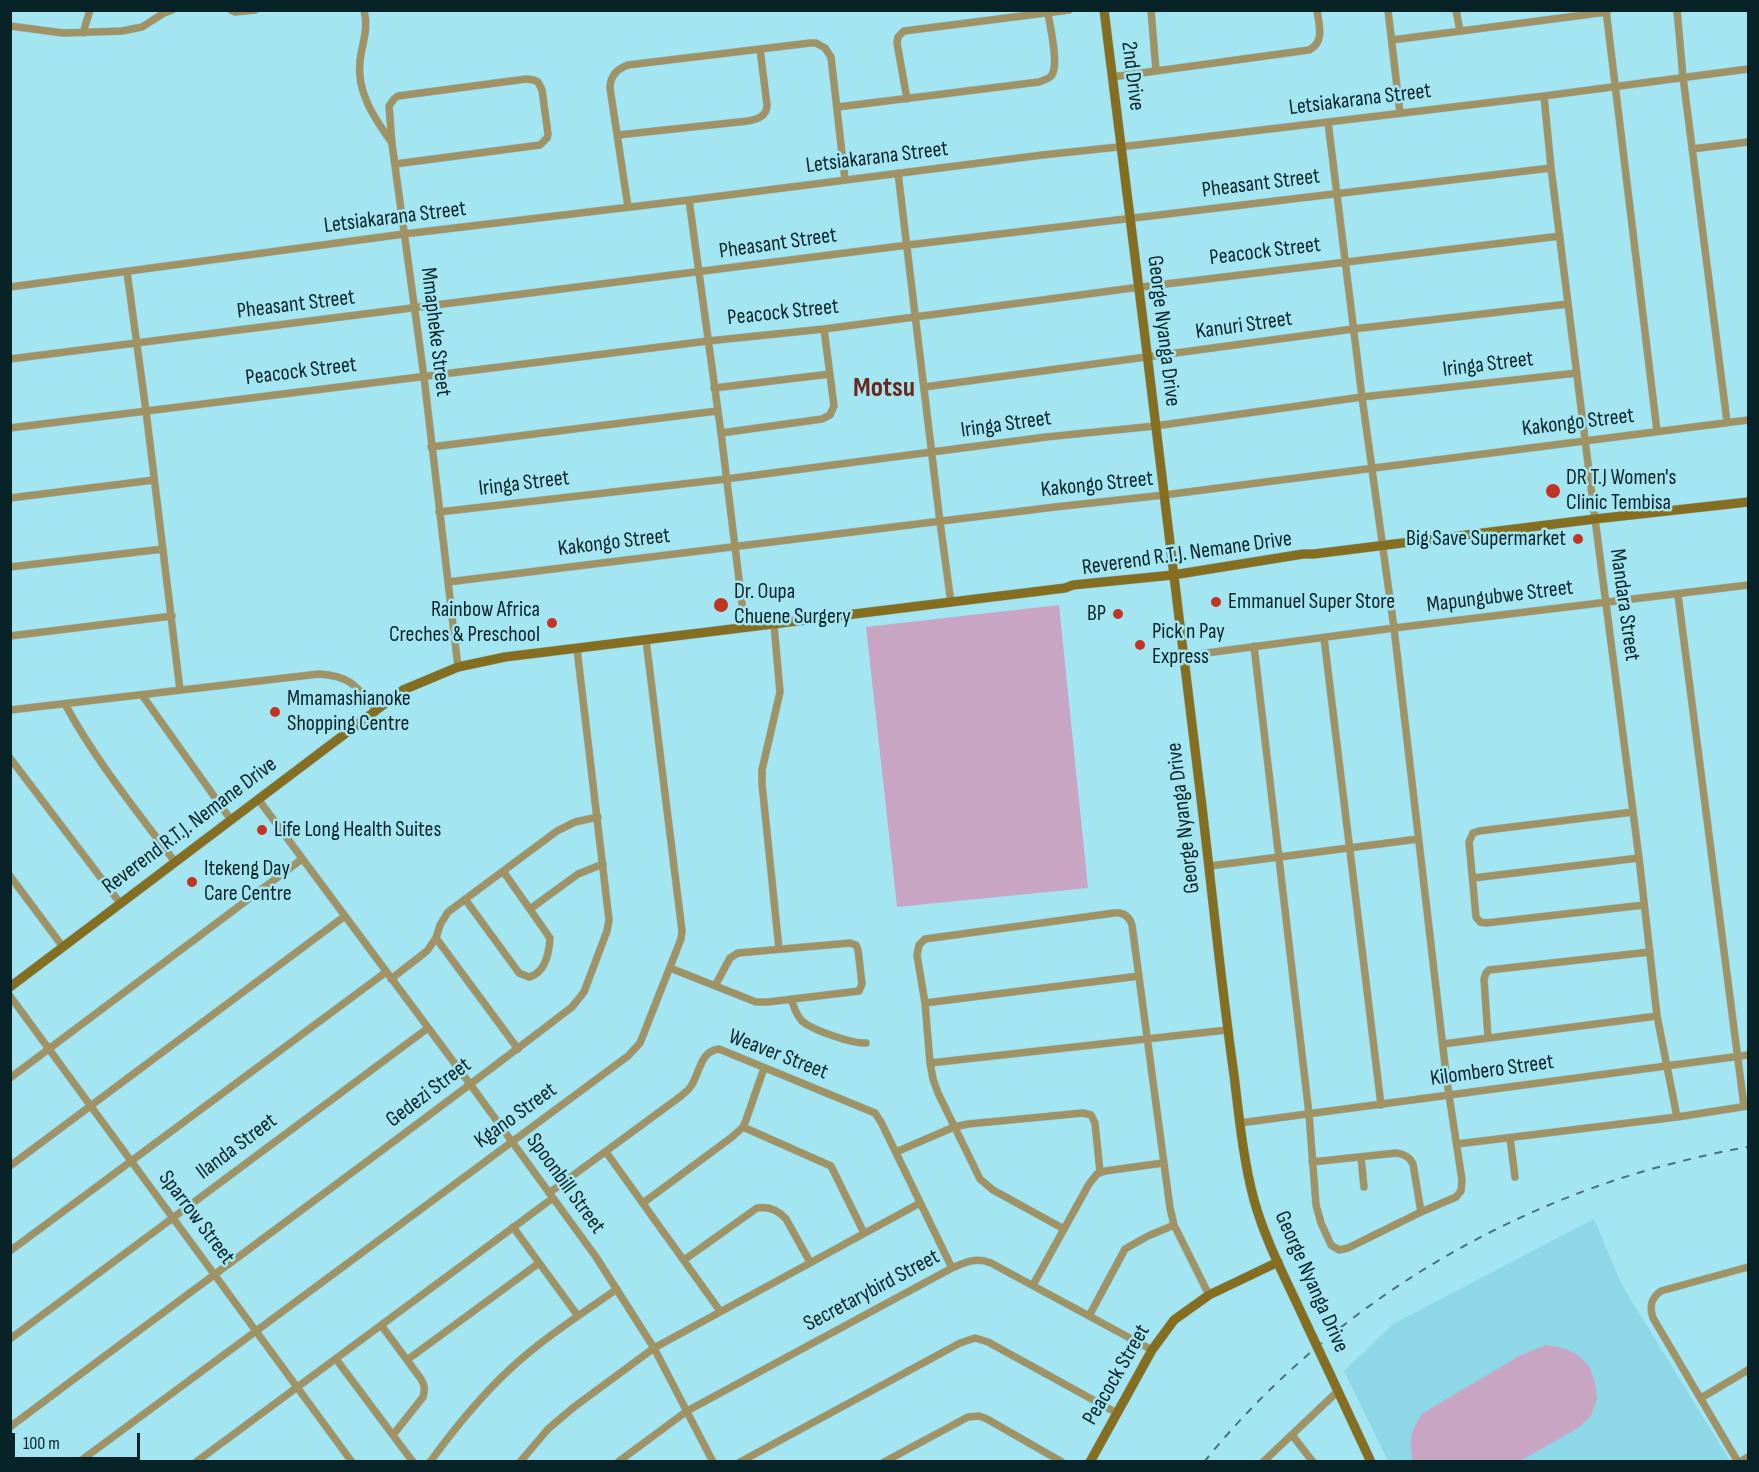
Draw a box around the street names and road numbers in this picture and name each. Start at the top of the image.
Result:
street label: 2nd Drive [1115,40,1149,112]
street label: Letsiakarana Street [1288,78,1432,122]
street label: Letsiakarana Street [805,136,949,180]
street label: Pheasant Street [1201,164,1321,204]
street label: Letsiakarana Street [323,196,467,240]
street label: Pheasant Street [717,223,839,265]
street label: Peacock Street [1208,232,1322,272]
street label: George Nyanga Drive [1141,254,1185,408]
street label: Mmapheke Street [414,266,456,398]
street label: Pheasant Street [236,285,356,325]
street label: Peacock Street [726,294,840,332]
street label: Kanuri Street [1194,306,1294,346]
street label: Iringa Street [1441,346,1535,384]
street label: Peacock Street [244,352,358,392]
street label: Kakongo Street [1520,403,1636,443]
street label: Iringa Street [959,406,1053,444]
street label: Iringa Street [477,465,571,503]
street label: Kakongo Street [1040,466,1154,504]
street label: Kakongo Street [556,523,672,563]
street label: Reverend R.T.J. Nemane Drive [1080,526,1294,582]
street label: Mandara Street [1603,547,1645,663]
street label: Mapungubwe Street [1425,575,1575,619]
street label: George Nyanga Drive [1162,741,1206,895]
street label: Reverend R.T.J. Nemane Drive [97,752,283,900]
street label: Weaver Street [724,1024,832,1086]
street label: Kilombero Street [1429,1049,1555,1093]
street label: Gedezi Street [381,1052,477,1134]
street label: Kgano Street [470,1077,562,1155]
street label: Ilanda Street [192,1108,282,1186]
street label: Spoonbill Street [520,1129,610,1239]
street label: Sparrow Street [152,1166,240,1270]
street label: George Nyanga Drive [1268,1207,1354,1357]
street label: Secretarybird Street [800,1244,944,1338]
street label: Peacock Street [1078,1320,1156,1430]

